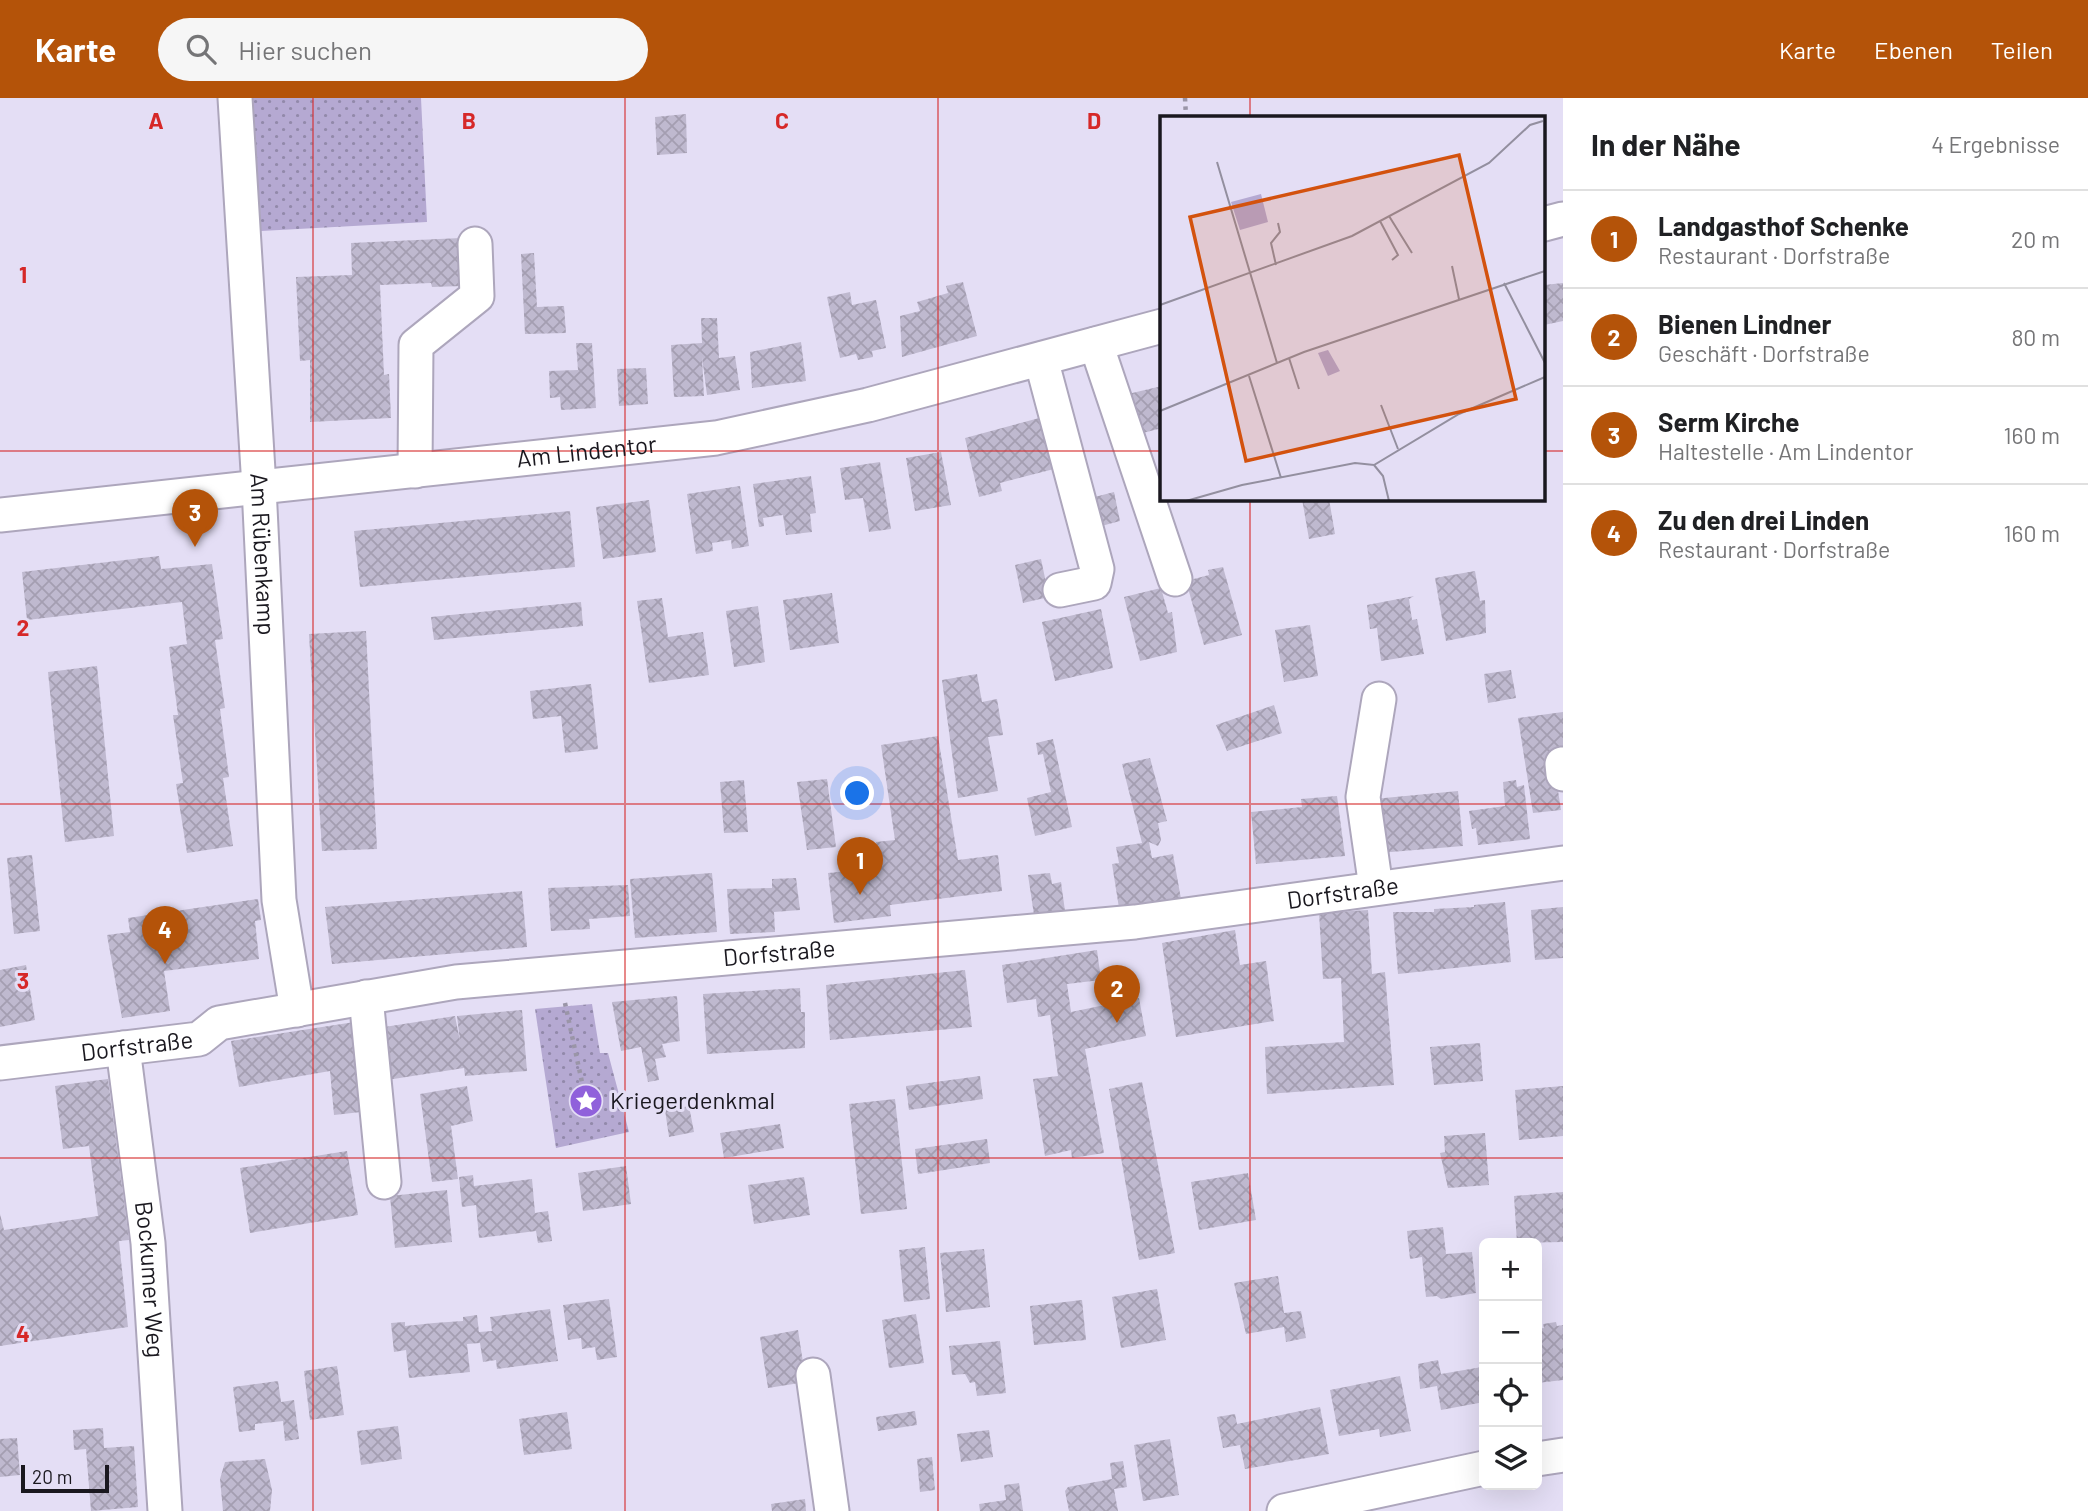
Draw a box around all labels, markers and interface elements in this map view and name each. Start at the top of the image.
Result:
search box [158,18,648,81]
text: Karte [35,29,116,69]
icon: search [182,30,220,68]
text: Hier suchen [238,34,372,65]
text: Karte [1779,35,1836,64]
text: Ebenen [1874,35,1953,64]
text: Teilen [1991,35,2053,64]
text: A [148,106,164,134]
text: B [462,106,476,134]
text: C [775,106,789,134]
text: D [1087,106,1101,134]
inset map [1160,116,1546,500]
text: In der Nähe [1591,126,1741,162]
text: 4 Ergebnisse [1931,130,2060,158]
text: Landgasthof Schenke [1658,210,1909,241]
text: 1 [1610,225,1618,253]
text: 20 m [2011,225,2060,253]
text: Restaurant · Dorfstraße [1658,241,1890,269]
text: 1 [19,260,27,288]
text: Bienen Lindner [1658,308,1831,339]
text: 2 [1608,323,1620,351]
text: 80 m [2011,323,2060,351]
text: Geschäft · Dorfstraße [1658,339,1870,367]
text: Serm Kirche [1658,406,1799,437]
text: 3 [1608,421,1620,449]
text: 160 m [2003,421,2060,449]
street label: Am Lindentor [515,428,658,472]
text: Haltestelle · Am Lindentor [1658,437,1913,465]
street label: Am Rübenkamp [245,472,282,636]
pin: 3 [172,489,218,547]
text: Zu den drei Linden [1658,504,1869,535]
text: 4 [1607,519,1621,547]
text: 160 m [2003,519,2060,547]
text: Restaurant · Dorfstraße [1658,535,1890,563]
text: 2 [17,613,29,641]
your location [840,776,874,810]
pin: 1 [837,837,883,895]
street label: Dorfstraße [1285,870,1400,914]
pin: 4 [142,906,188,964]
street label: Dorfstraße [722,933,836,971]
pin: 2 [1094,965,1140,1023]
text: 3 [17,966,29,994]
street label: Dorfstraße [79,1024,194,1066]
place icon: Kriegerdenkmal [567,1082,605,1120]
place label: Kriegerdenkmal [610,1085,775,1114]
street label: Bockumer Weg [130,1199,171,1359]
map controls [1479,1238,1542,1490]
button: + [1479,1238,1542,1301]
button: − [1479,1301,1542,1364]
text: 4 [16,1319,30,1347]
button: locate [1479,1364,1542,1427]
button: layers [1479,1427,1542,1490]
scale bar [21,1462,108,1494]
text: 20 m [32,1465,72,1488]

